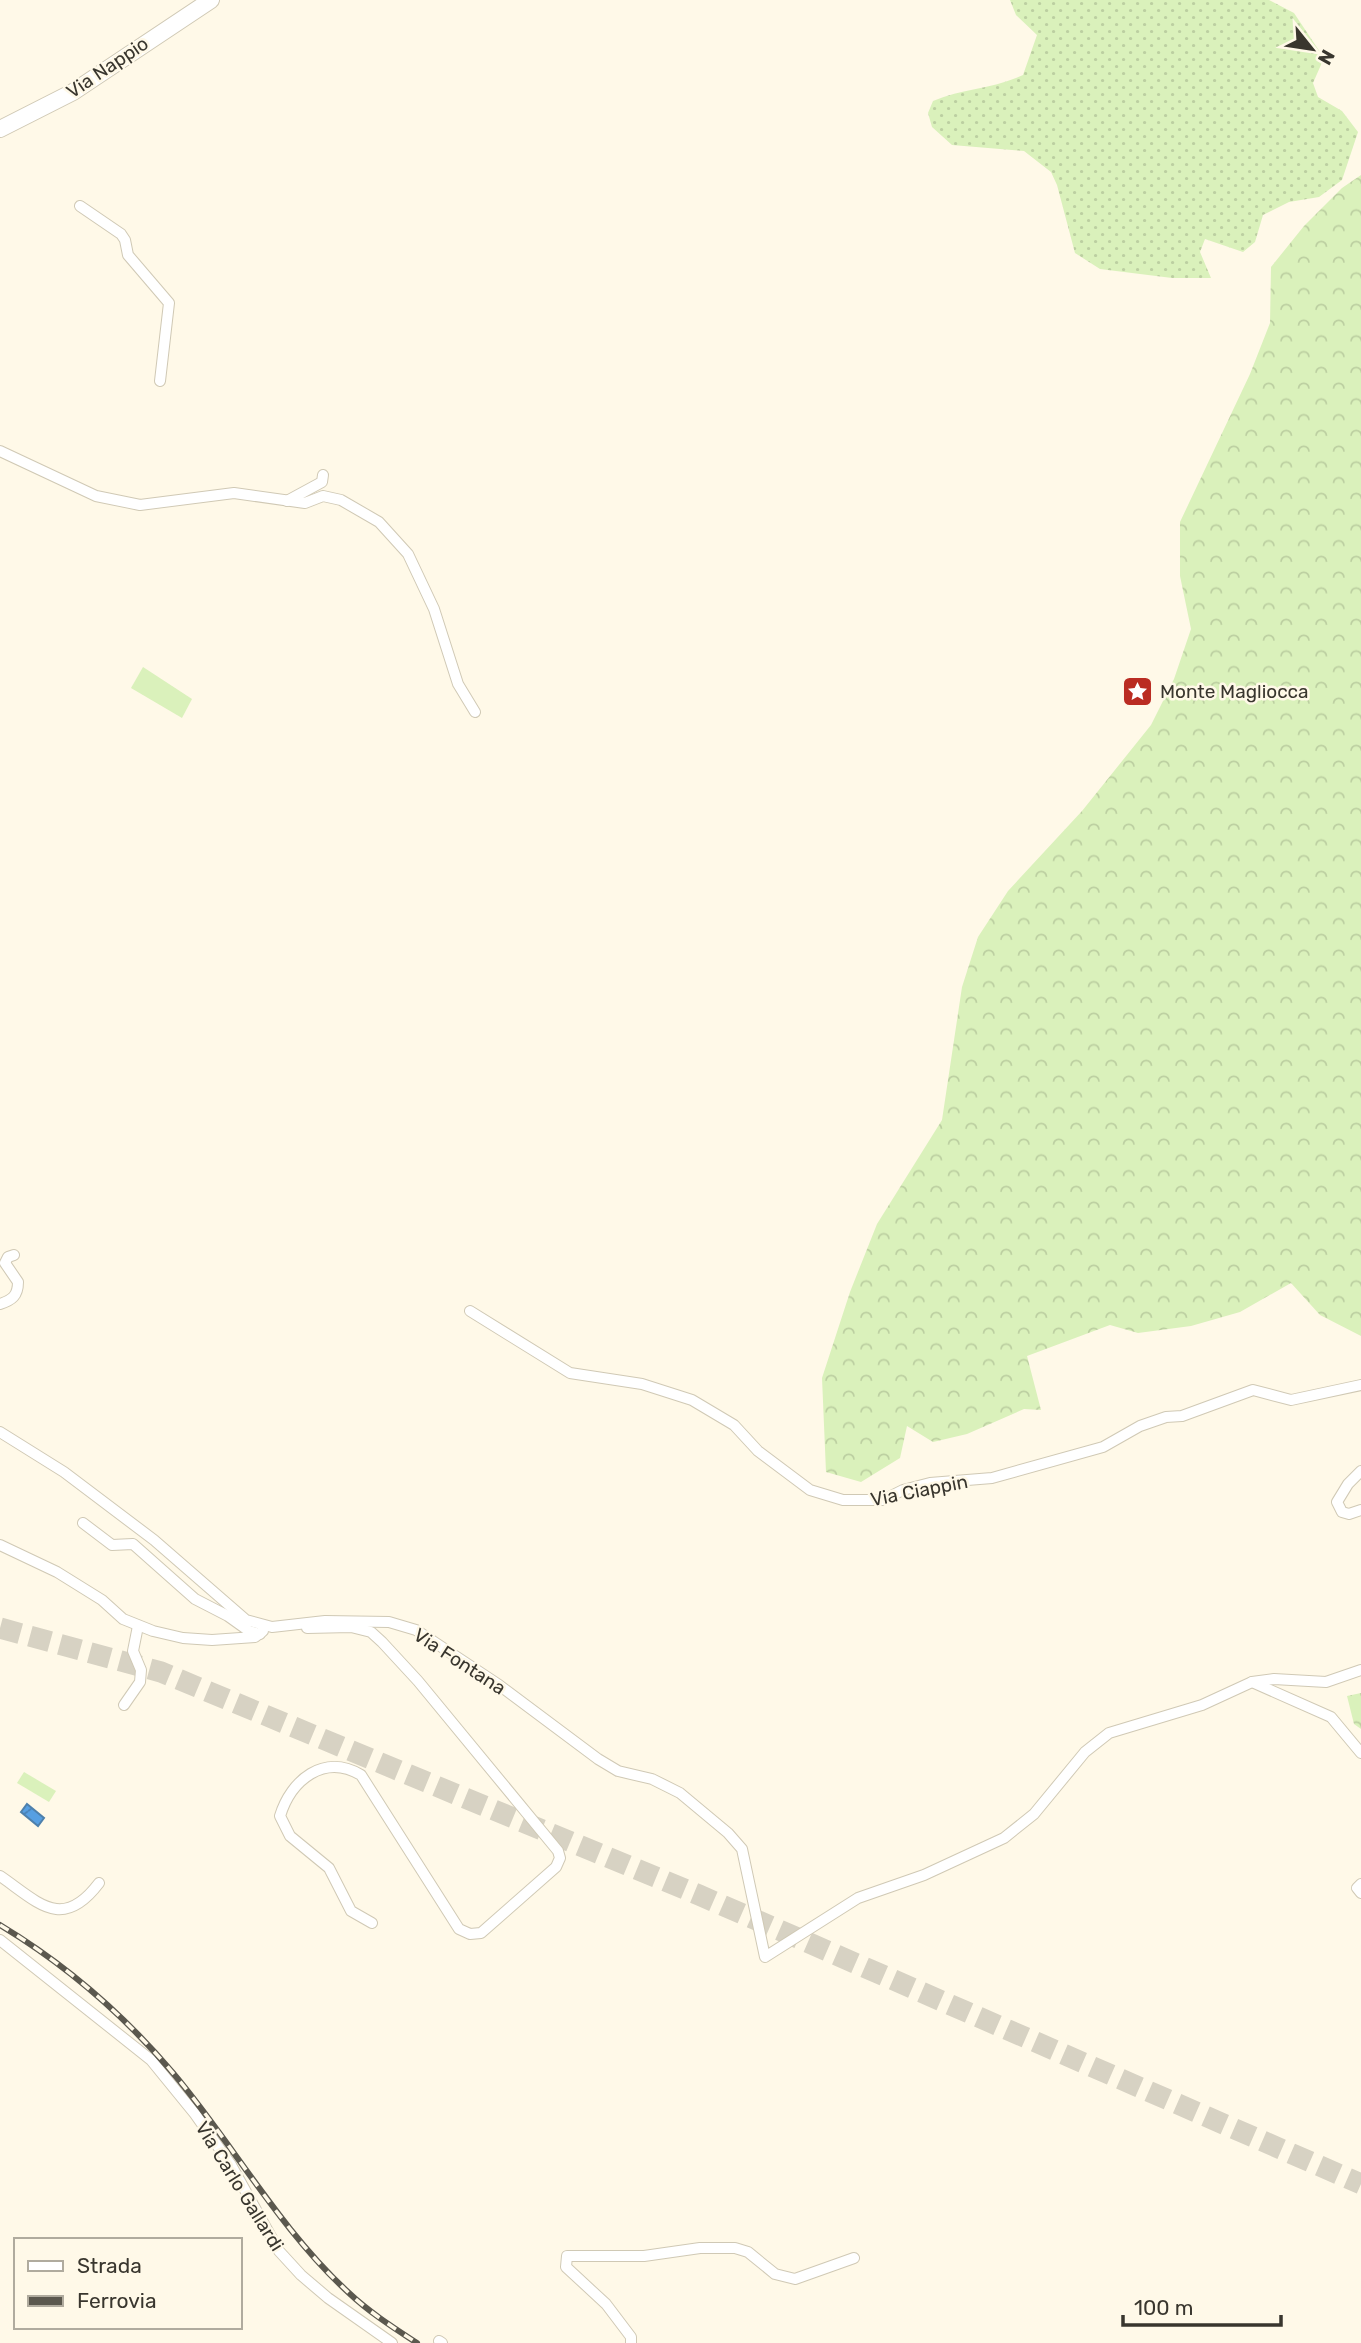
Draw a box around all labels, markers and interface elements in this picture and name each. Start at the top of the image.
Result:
north arrow [1277,14,1347,84]
street label: Via Nappio [62,32,153,103]
text: N [1313,46,1340,69]
place icon: Monte Magliocca [1120,674,1154,708]
place label: Monte Magliocca [1160,680,1309,703]
street label: Via Ciappin [868,1470,970,1511]
street label: Via Fontana [409,1623,510,1700]
street label: Via Carlo Gallardi [190,2117,289,2255]
legend [14,2238,242,2329]
text: Strada [77,2253,142,2278]
scale bar [1123,2284,1280,2328]
text: Ferrovia [77,2288,157,2313]
text: 100 m [1134,2295,1193,2320]

